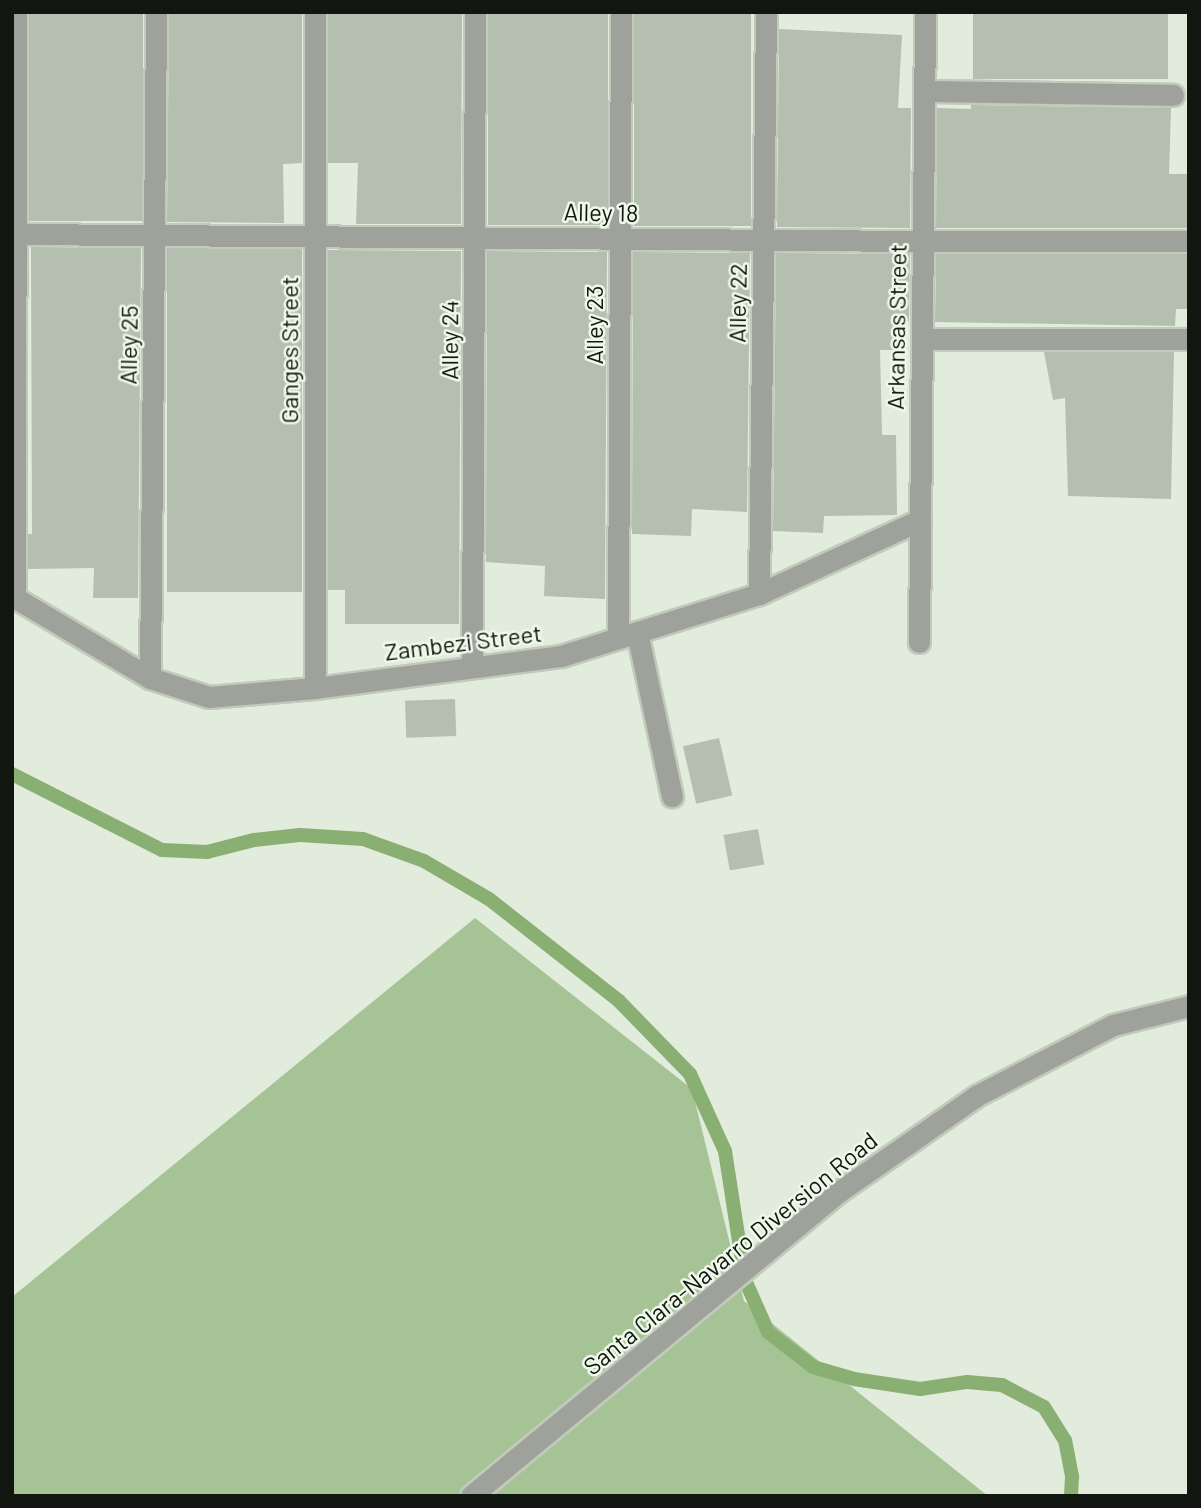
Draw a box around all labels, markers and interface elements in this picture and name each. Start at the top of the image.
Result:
street label: Alley 18 [563,197,639,227]
street label: Arkansas Street [880,244,912,410]
street label: Alley 22 [722,263,752,343]
street label: Ganges Street [275,276,303,424]
street label: Alley 23 [580,285,608,365]
street label: Alley 24 [435,300,463,380]
street label: Alley 25 [113,305,143,385]
street label: Zambezi Street [383,618,543,666]
street label: Santa Clara-Navarro Diversion Road [577,1125,883,1381]

